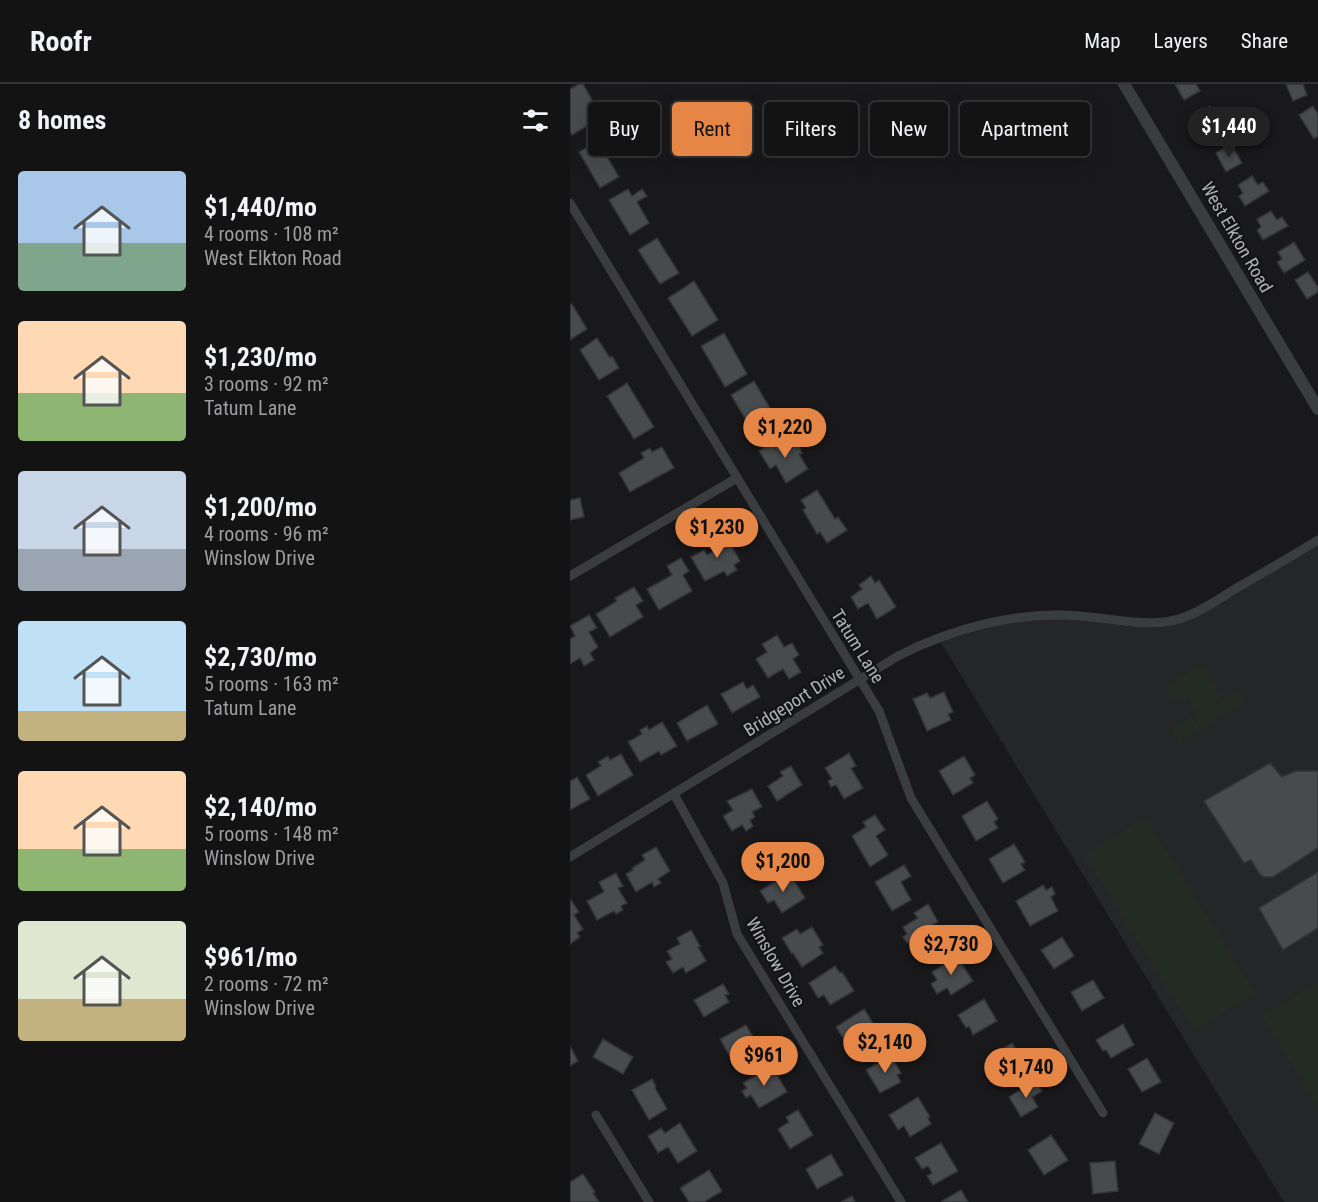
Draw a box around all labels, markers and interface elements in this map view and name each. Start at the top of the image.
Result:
text: Roofr [30,25,92,58]
text: Map [1084,29,1121,53]
text: Layers [1154,29,1208,53]
text: Share [1241,29,1288,53]
chip: Buy [588,102,660,156]
chip: Rent [672,102,752,156]
chip: Filters [764,102,858,156]
chip: New [870,102,948,156]
chip: Apartment [960,102,1090,156]
icon: filters [519,104,552,137]
text: 8 homes [18,105,106,135]
pin: $1,440 [1180,107,1278,158]
text: $1,440 [1201,114,1257,138]
street label: West Elkton Road [1197,178,1277,296]
text: $1,440/mo [204,192,317,222]
icon: home [66,195,138,267]
text: 4 rooms · 108 m² [204,222,339,246]
text: West Elkton Road [204,246,342,270]
text: $1,230/mo [204,342,317,372]
icon: home [66,345,138,417]
text: 3 rooms · 92 m² [204,372,329,396]
text: Tatum Lane [204,396,296,420]
pin: $1,220 [736,408,834,459]
text: $1,220 [757,415,813,439]
text: $1,200/mo [204,492,317,522]
icon: home [66,495,138,567]
pin: $1,230 [668,508,766,559]
text: $1,230 [689,515,745,539]
text: 4 rooms · 96 m² [204,522,329,546]
text: Winslow Drive [204,546,315,570]
street label: Tatum Lane [827,605,889,687]
text: $2,730/mo [204,642,317,672]
icon: home [66,645,138,717]
street label: Bridgeport Drive [740,662,848,740]
text: 5 rooms · 163 m² [204,672,339,696]
text: Tatum Lane [204,696,296,720]
text: $2,140/mo [204,792,317,822]
icon: home [66,795,138,867]
text: 5 rooms · 148 m² [204,822,339,846]
pin: $1,200 [734,842,832,893]
text: Winslow Drive [204,846,315,870]
text: $1,200 [755,849,811,873]
street label: Winslow Drive [742,914,810,1010]
pin: $2,730 [902,925,1000,976]
text: $2,730 [923,932,979,956]
text: $961/mo [204,942,297,972]
icon: home [66,945,138,1017]
text: 2 rooms · 72 m² [204,972,329,996]
text: Winslow Drive [204,996,315,1020]
pin: $2,140 [836,1023,934,1074]
text: $2,140 [857,1030,913,1054]
pin: $961 [728,1036,800,1087]
text: $961 [744,1043,784,1067]
pin: $1,740 [977,1048,1075,1099]
text: $1,740 [998,1055,1054,1079]

